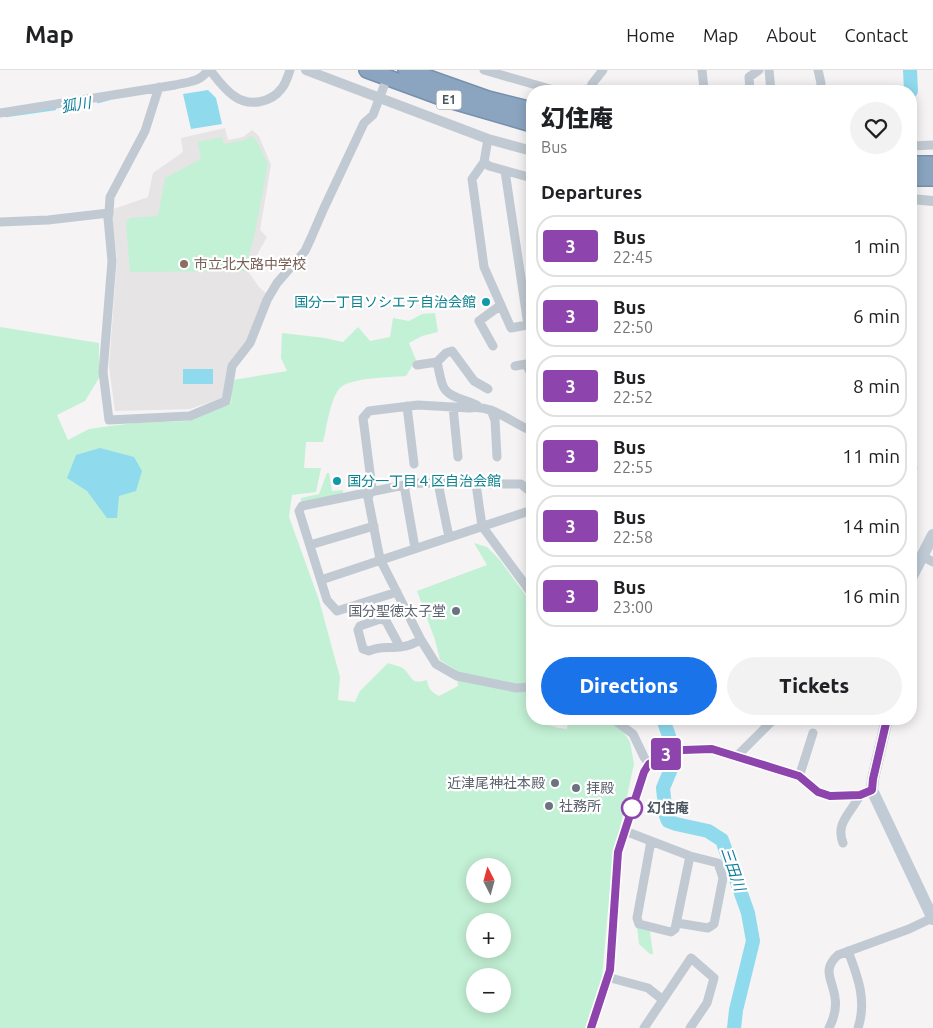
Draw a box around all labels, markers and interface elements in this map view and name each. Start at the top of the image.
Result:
text: Map [25,21,74,48]
text: Home [626,25,675,45]
text: Map [703,25,738,45]
text: About [766,25,816,45]
text: Contact [844,25,908,45]
road number: E1 [436,90,462,110]
water label: 狐川 [60,93,94,115]
button: heart [850,102,902,154]
text: 幻住庵 [541,105,613,132]
text: Bus [541,138,567,156]
text: Departures [541,181,642,203]
text: Bus [613,226,646,248]
text: 1 min [853,235,900,257]
text: 3 [565,236,576,256]
text: 22:45 [613,248,653,266]
place label: 市立北大路中学校 [194,256,306,272]
marker: 市立北大路中学校 [178,258,190,270]
place label: 国分一丁目ソシエテ自治会館 [294,294,476,310]
marker: 国分一丁目ソシエテ自治会館 [480,296,492,308]
text: Bus [613,296,646,318]
text: 6 min [853,305,900,327]
text: 3 [565,306,576,326]
text: 22:50 [613,318,653,336]
text: Bus [613,366,646,388]
text: 8 min [853,375,900,397]
text: 3 [565,376,576,396]
text: 22:52 [613,388,653,406]
text: Bus [613,436,646,458]
text: 11 min [842,445,900,467]
text: 3 [565,446,576,466]
text: 22:55 [613,458,653,476]
place label: 国分一丁目４区自治会館 [347,473,501,489]
marker: 国分一丁目４区自治会館 [331,475,343,487]
text: Bus [613,506,646,528]
text: 14 min [842,515,900,537]
text: 3 [565,516,576,536]
text: 22:58 [613,528,653,546]
text: Bus [613,576,646,598]
text: 16 min [842,585,900,607]
text: 3 [565,586,576,606]
text: 23:00 [613,598,653,616]
place label: 国分聖徳太子堂 [348,603,446,619]
marker: 国分聖徳太子堂 [450,605,462,617]
button: Directions [541,657,717,715]
button: Tickets [727,657,902,715]
line badge: 3 [650,738,682,770]
text: 3 [661,744,671,764]
place label: 近津尾神社本殿 [447,775,545,791]
marker: 近津尾神社本殿 [549,777,561,789]
place label: 拝殿 [586,780,614,796]
marker: 拝殿 [570,782,582,794]
marker: 幻住庵 [621,797,643,819]
place label: 社務所 [559,798,601,814]
marker: 社務所 [543,800,555,812]
place label: 幻住庵 [647,800,689,816]
water label: 三田川 [718,845,749,895]
north arrow [466,858,511,902]
map controls [466,858,511,1013]
button: + [466,913,511,958]
button: − [466,968,511,1013]

